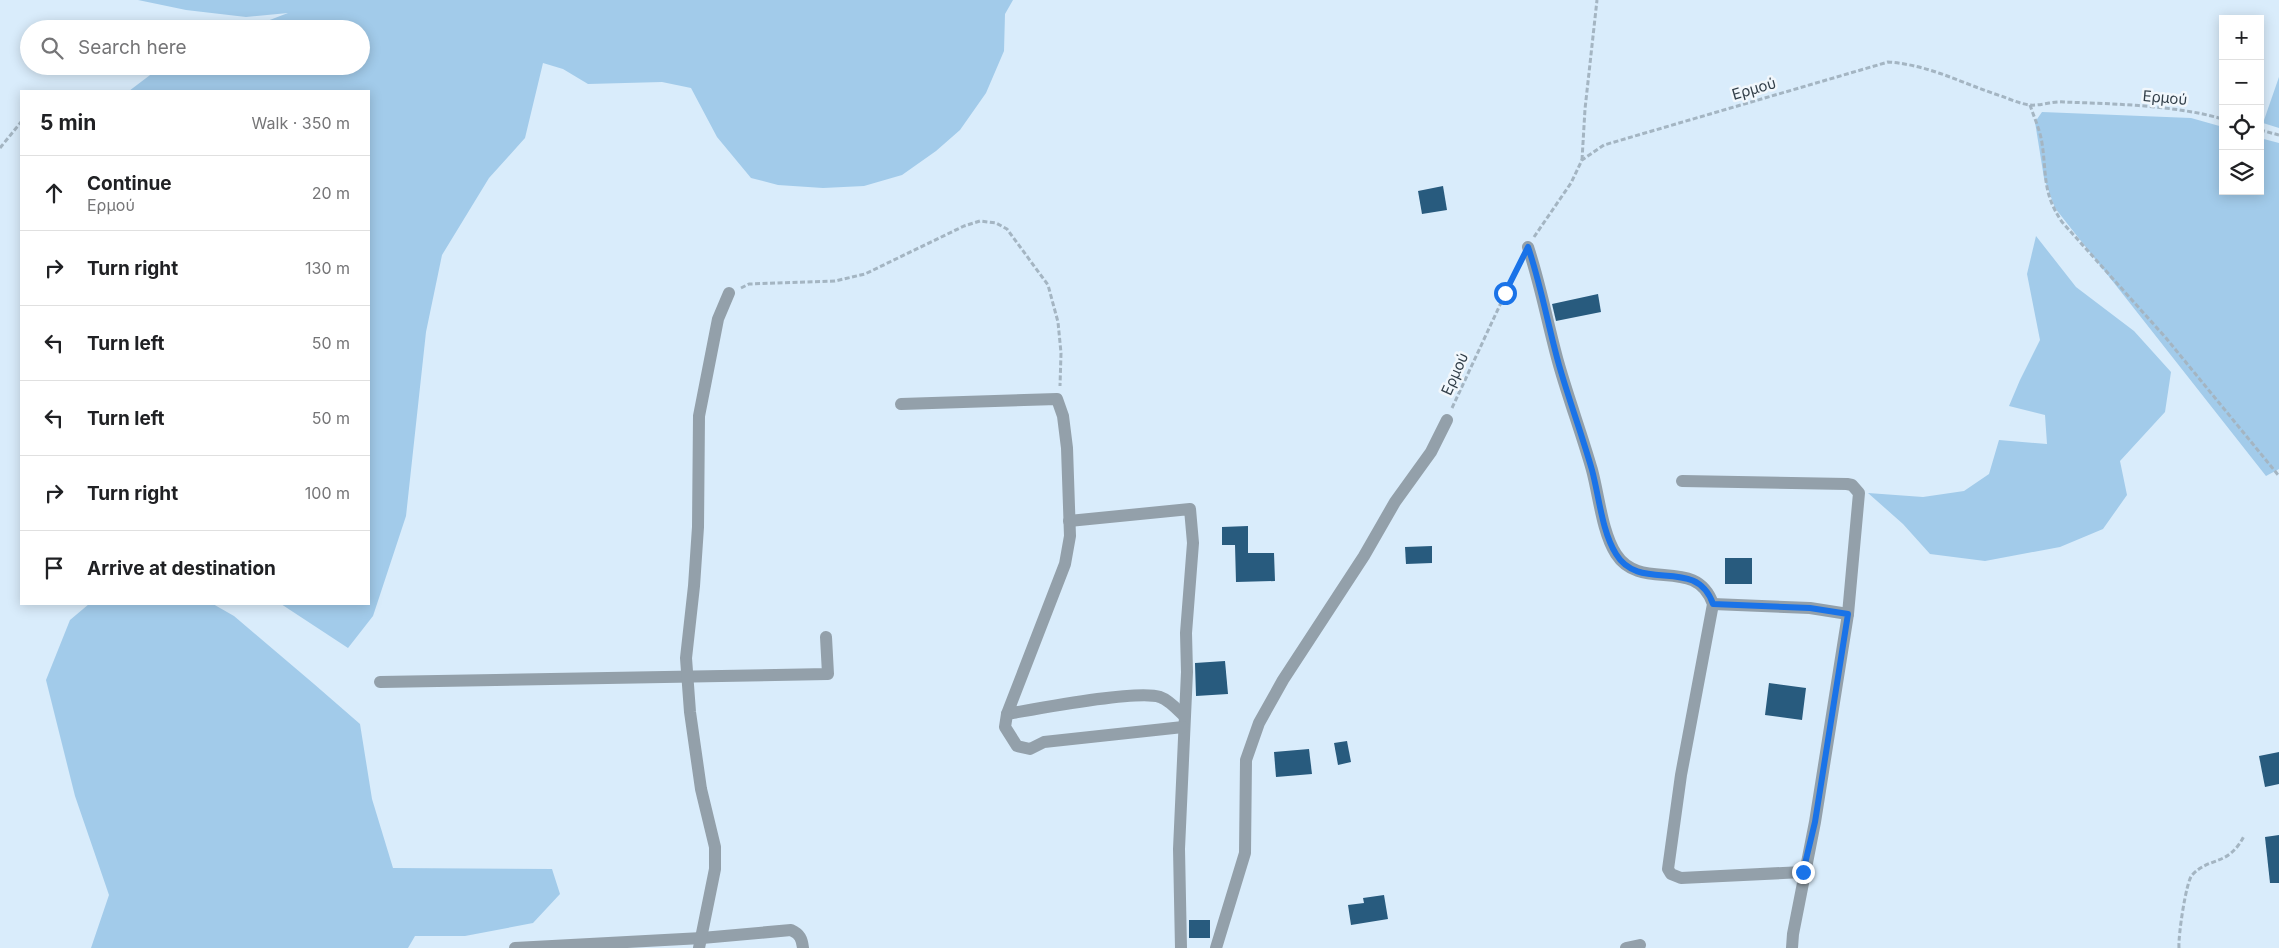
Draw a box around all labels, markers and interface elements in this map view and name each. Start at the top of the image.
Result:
map controls [2219,15,2264,195]
button: + [2219,15,2264,60]
search box [20,20,370,75]
icon: search [38,34,66,62]
text: Search here [78,36,187,59]
button: − [2219,60,2264,105]
street label: Ερμού [1730,73,1778,104]
street label: Ερμού [2142,86,2188,109]
button: locate [2219,105,2264,150]
text: 5 min [40,110,96,135]
text: Walk · 350 m [252,113,350,133]
button: layers [2219,150,2264,195]
text: Continue [87,172,172,195]
icon: ahead [40,179,68,207]
text: 20 m [312,183,350,203]
text: Ερμού [87,195,135,215]
icon: right [40,254,68,282]
text: Turn right [87,257,178,280]
text: 130 m [305,258,350,278]
route start [1494,282,1517,305]
icon: left [40,329,68,357]
text: Turn left [87,332,165,355]
text: 50 m [312,333,350,353]
street label: Ερμού [1437,349,1472,398]
icon: left [40,404,68,432]
text: Turn left [87,407,165,430]
text: 50 m [312,408,350,428]
icon: right [40,479,68,507]
text: Turn right [87,482,178,505]
text: 100 m [305,483,350,503]
icon: arrive [40,554,68,582]
text: Arrive at destination [87,557,276,580]
route end [1792,861,1815,884]

